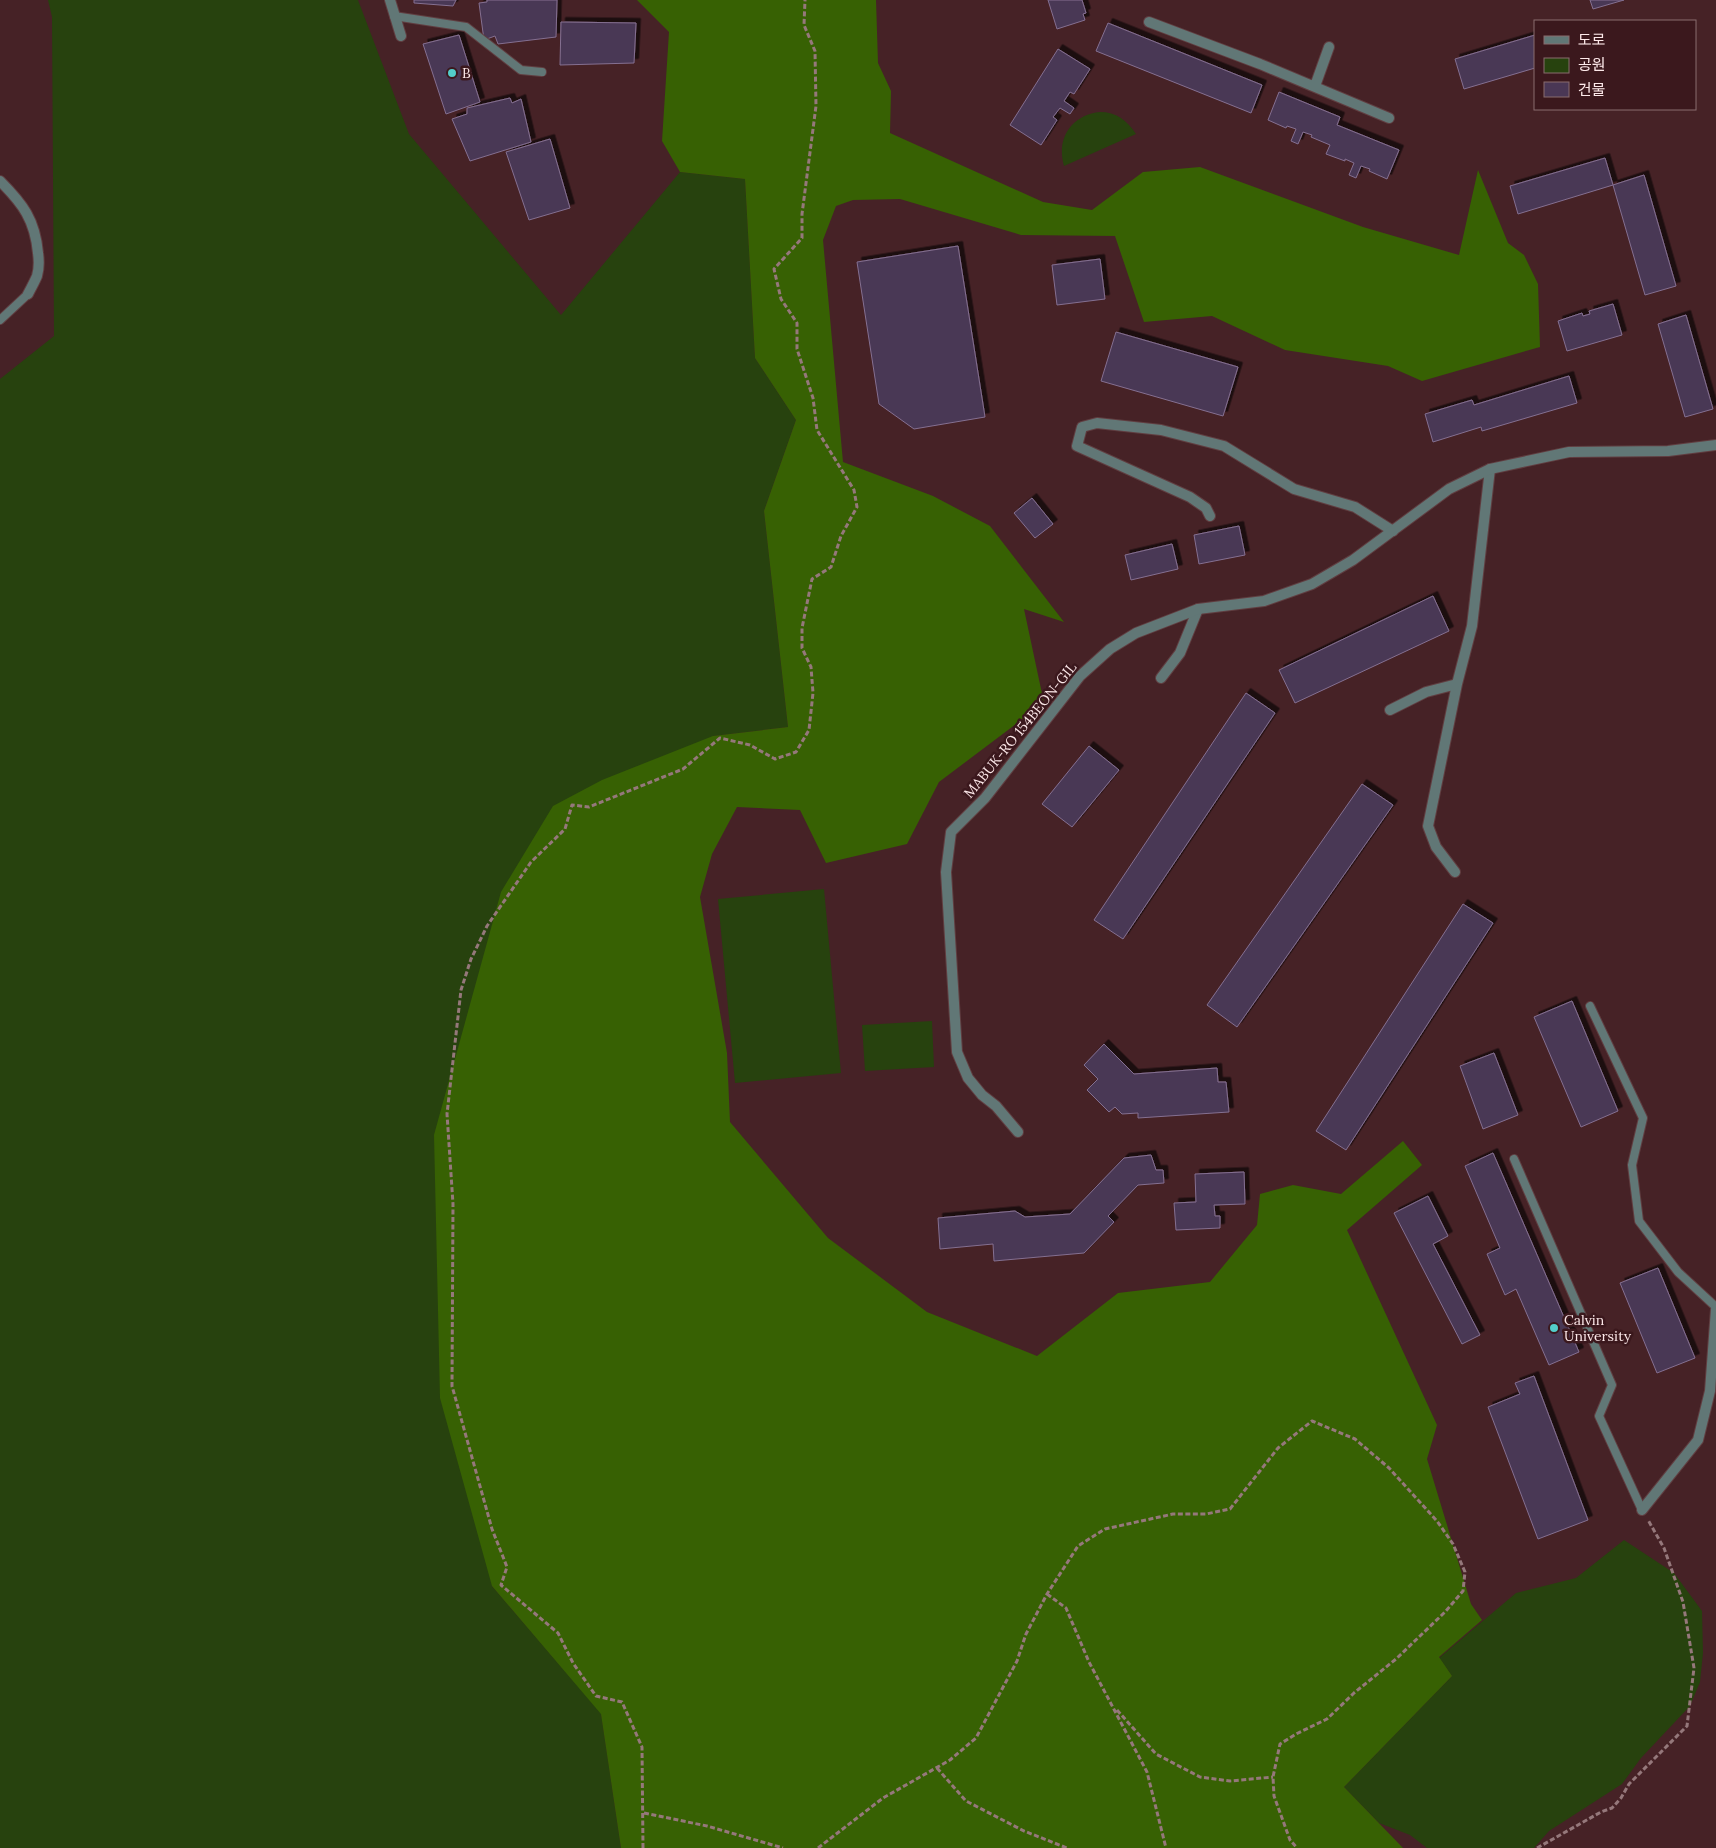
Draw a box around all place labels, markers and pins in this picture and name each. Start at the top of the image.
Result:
place label: B [462,64,471,82]
marker: B [446,67,458,79]
place label: Calvin University [1564,1311,1632,1345]
marker: Calvin University [1548,1322,1560,1334]

